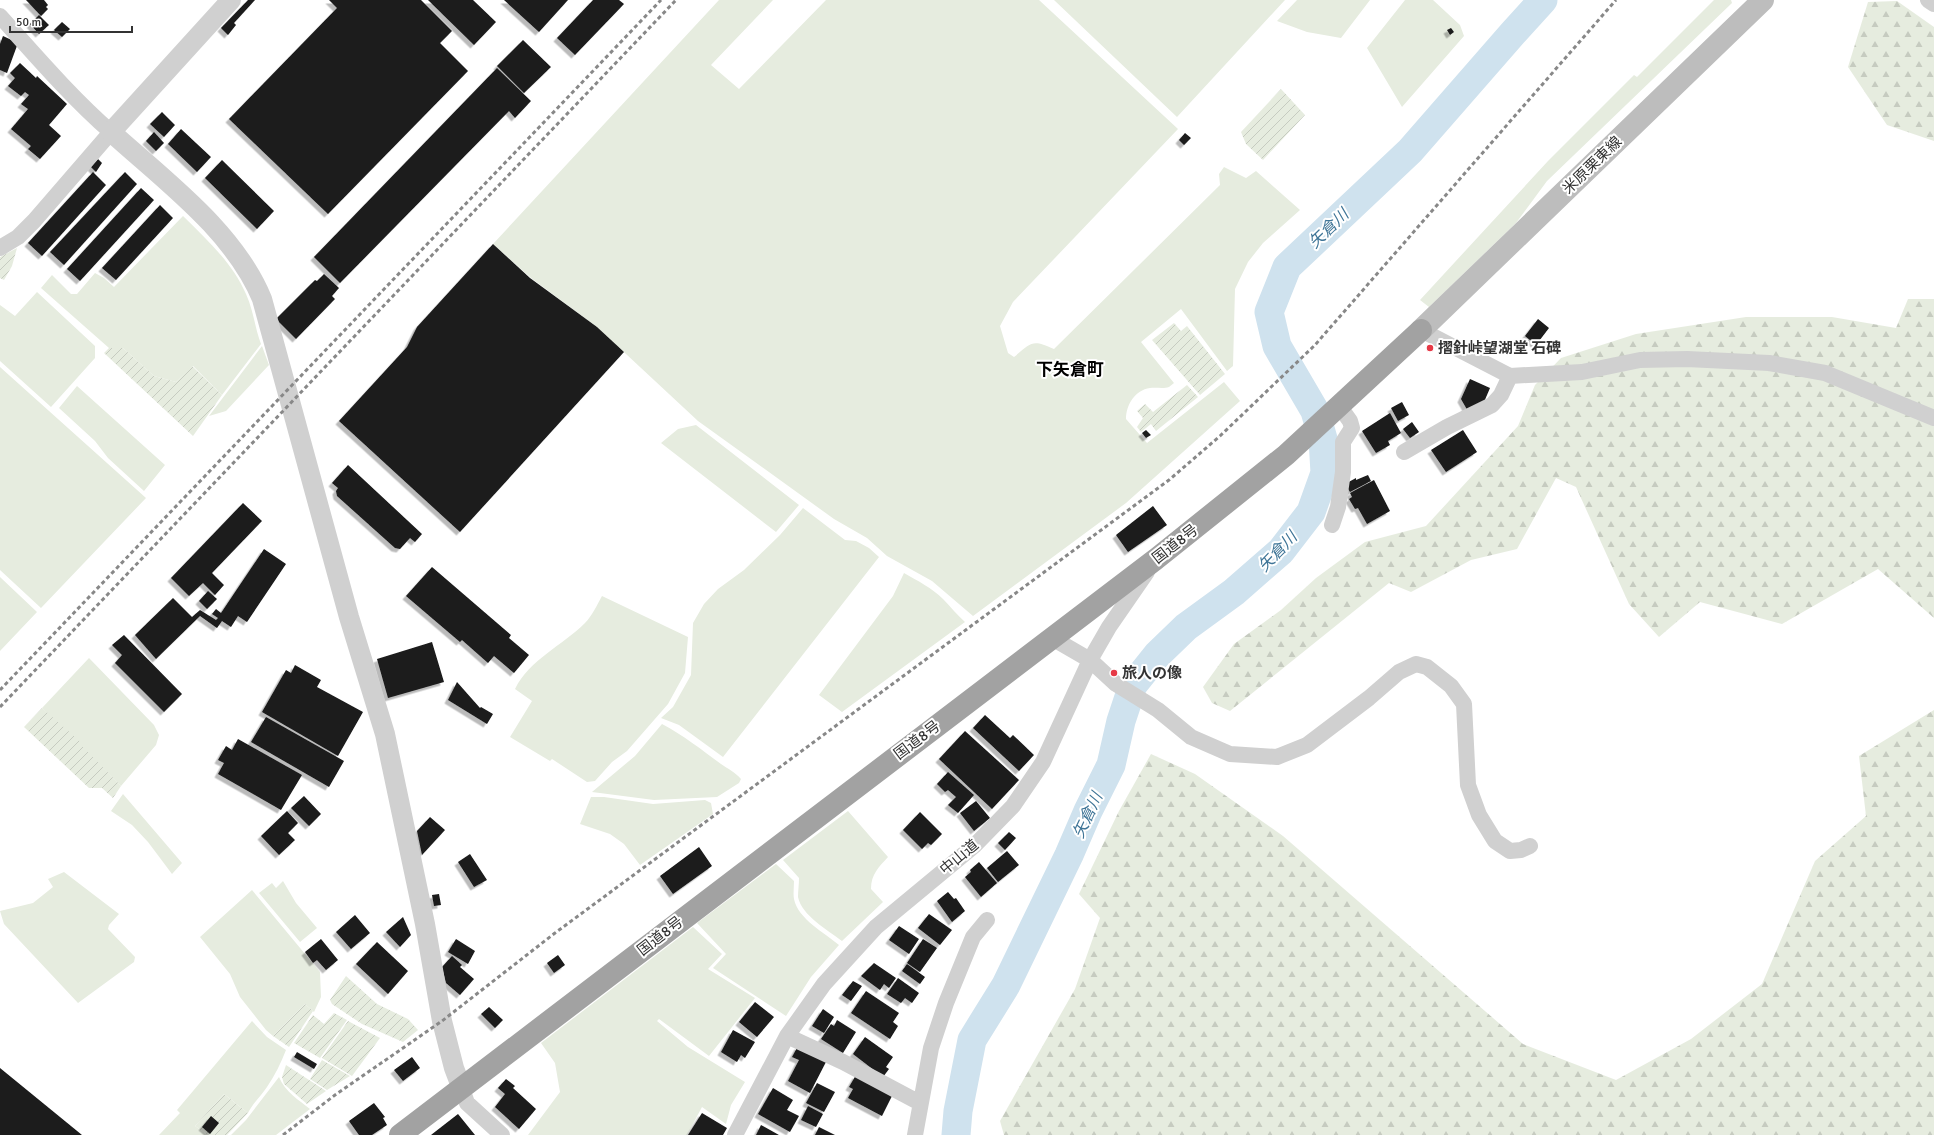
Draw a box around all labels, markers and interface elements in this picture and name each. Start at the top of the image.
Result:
scale bar [10,8,132,34]
text: 50 m [16,15,41,30]
street label: 米原栗東線 [1559,132,1625,198]
water label: 矢倉川 [1304,203,1354,253]
place label: 摺針峠望湖堂 石碑 [1438,339,1561,357]
marker: 摺針峠望湖堂 石碑 [1425,343,1435,353]
district label: 下矢倉町 [1036,359,1104,380]
street label: 国道8号 [1149,521,1201,567]
water label: 矢倉川 [1254,526,1303,576]
place label: 旅人の像 [1122,664,1182,682]
marker: 旅人の像 [1109,668,1119,678]
street label: 国道8号 [890,717,944,763]
water label: 矢倉川 [1069,788,1108,841]
street label: 中山道 [936,836,982,878]
street label: 国道8号 [634,913,686,959]

